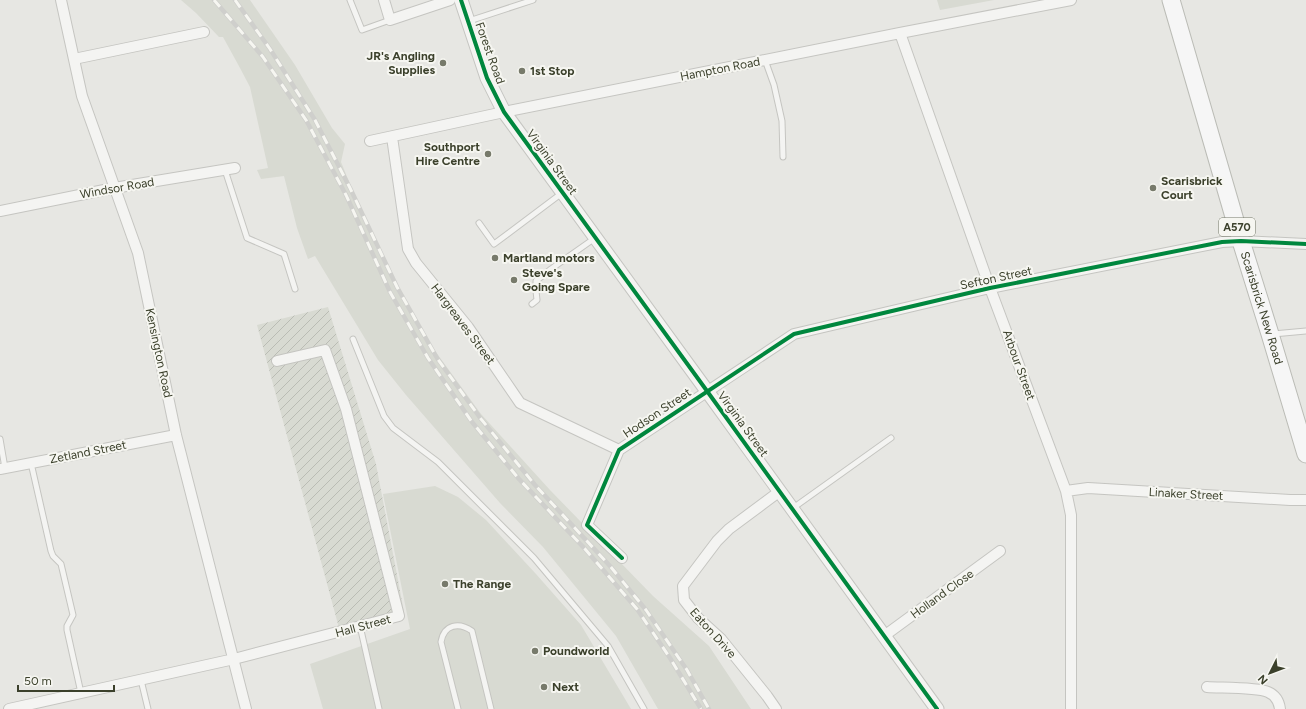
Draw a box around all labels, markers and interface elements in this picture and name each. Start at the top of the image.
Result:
street label: Forest Road [472,20,508,86]
place label: JR's Angling Supplies [367,49,435,77]
street label: Hampton Road [679,54,761,84]
marker: JR's Angling Supplies [438,58,448,68]
place label: 1st Stop [530,64,575,78]
marker: 1st Stop [517,66,527,76]
street label: Virginia Street [524,127,581,198]
place label: Southport Hire Centre [416,140,480,168]
marker: Southport Hire Centre [483,149,493,159]
place label: Scarisbrick Court [1161,174,1223,202]
street label: Windsor Road [79,175,155,201]
marker: Scarisbrick Court [1148,183,1158,193]
road number: A570 [1219,218,1255,236]
street label: Scarisbrick New Road [1238,250,1286,366]
place label: Martland motors [503,251,595,265]
marker: Martland motors [490,253,500,263]
street label: Sefton Street [959,263,1034,292]
place label: Steve's Going Spare [522,266,590,294]
marker: Steve's Going Spare [509,275,519,285]
street label: Hargreaves Street [428,281,498,368]
street label: Kensington Road [143,307,175,399]
street label: Arbour Street [1000,328,1038,402]
street label: Hodson Street [620,385,694,441]
street label: Virginia Street [715,389,772,460]
street label: Zetland Street [48,438,128,466]
street label: Linaker Street [1148,485,1224,503]
street label: Holland Close [908,566,977,622]
place label: The Range [453,577,512,591]
marker: The Range [440,579,450,589]
street label: Eaton Drive [687,605,739,661]
street label: Hall Street [334,612,393,640]
place label: Poundworld [543,644,609,658]
marker: Poundworld [530,646,540,656]
north arrow [1250,653,1290,693]
scale bar [18,667,114,693]
text: N [1255,672,1271,687]
text: 50 m [24,674,52,688]
place label: Next [552,680,579,694]
marker: Next [539,682,549,692]

